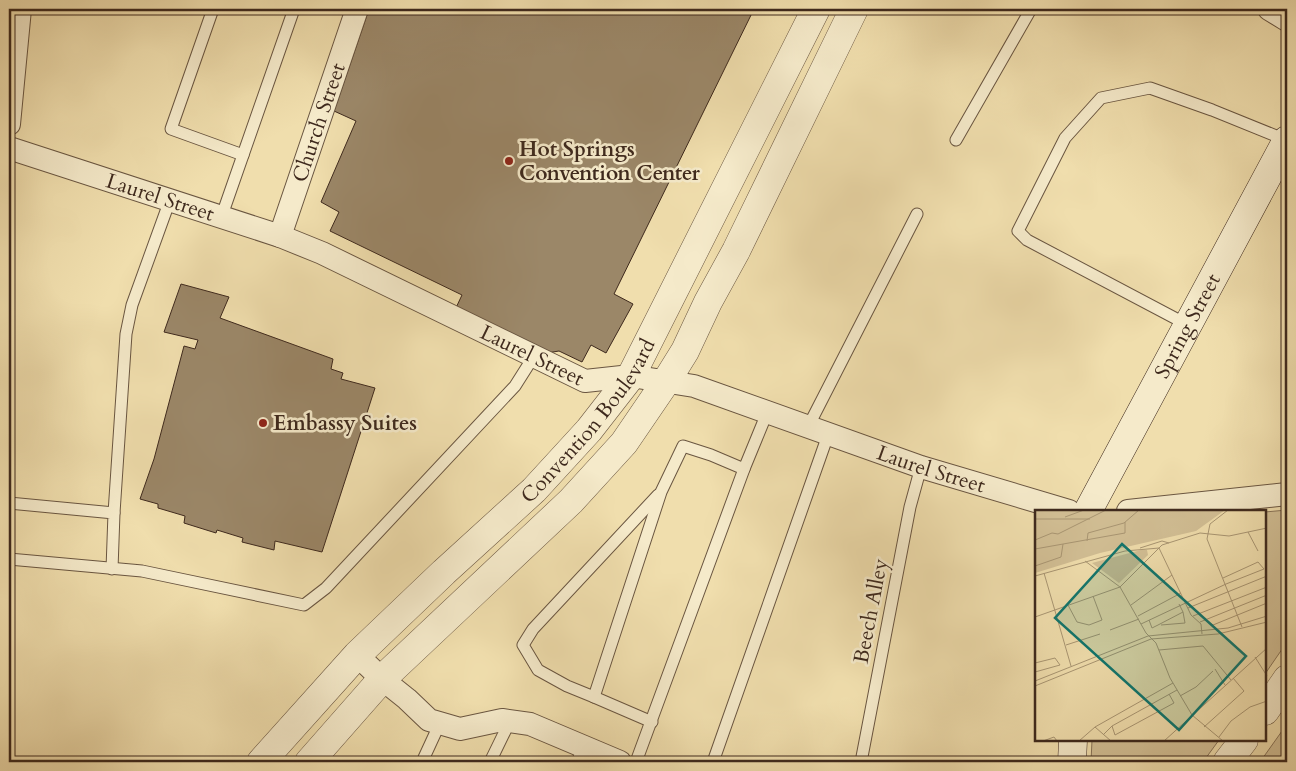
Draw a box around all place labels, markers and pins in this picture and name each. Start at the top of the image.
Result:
place label: Hot Springs Convention Center [519,135,701,188]
marker: Hot Springs Convention Center [503,155,515,167]
place label: Embassy Suites [273,409,417,438]
marker: Embassy Suites [257,417,269,429]

